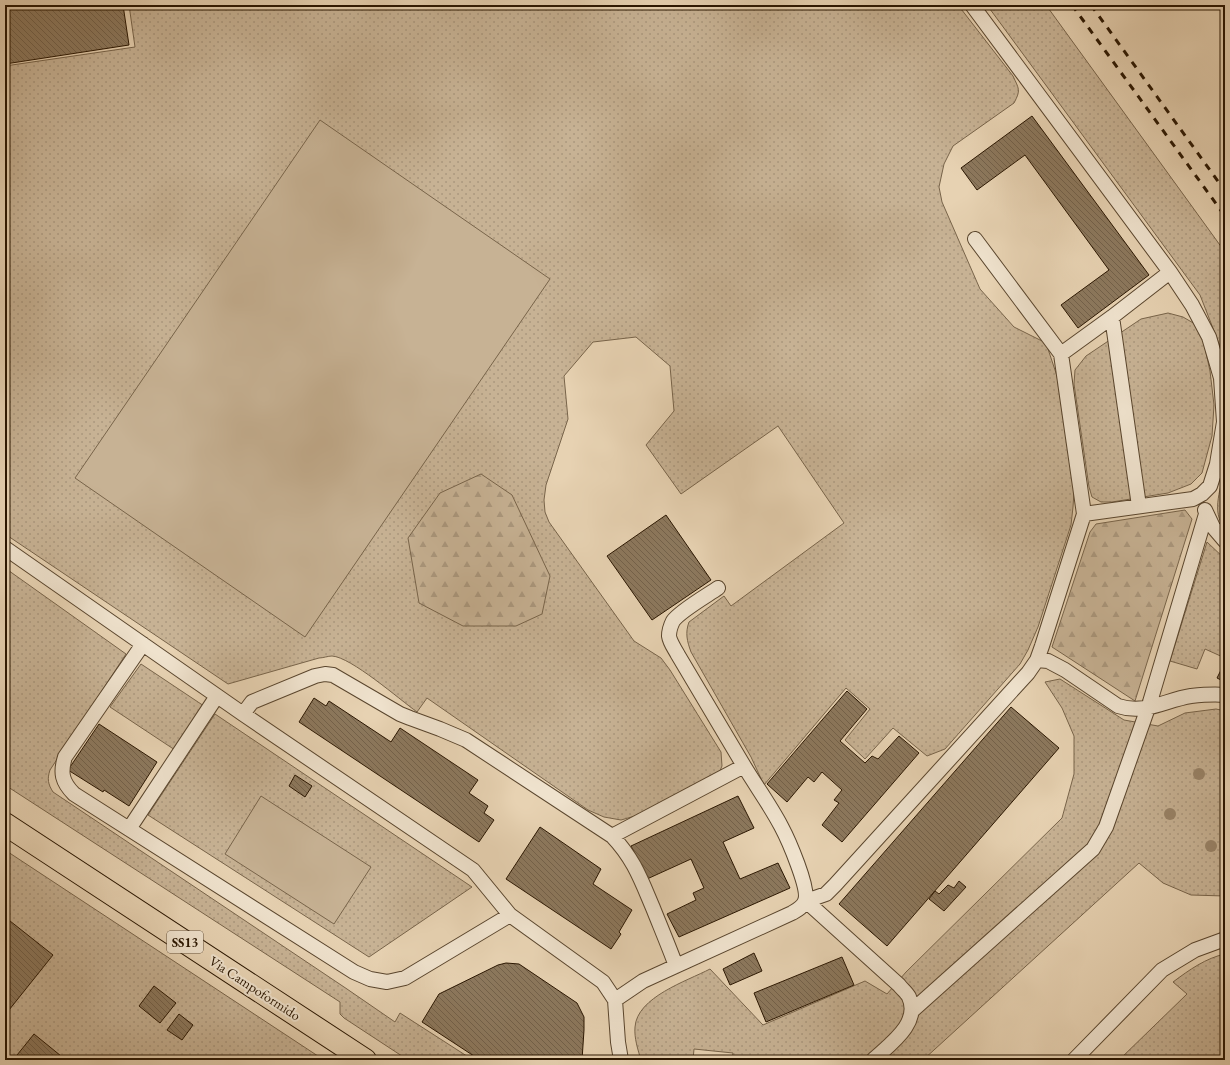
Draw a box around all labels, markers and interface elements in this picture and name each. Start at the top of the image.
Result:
road number: SS13 [167,931,203,953]
street label: Via Campoformido [206,952,304,1024]

